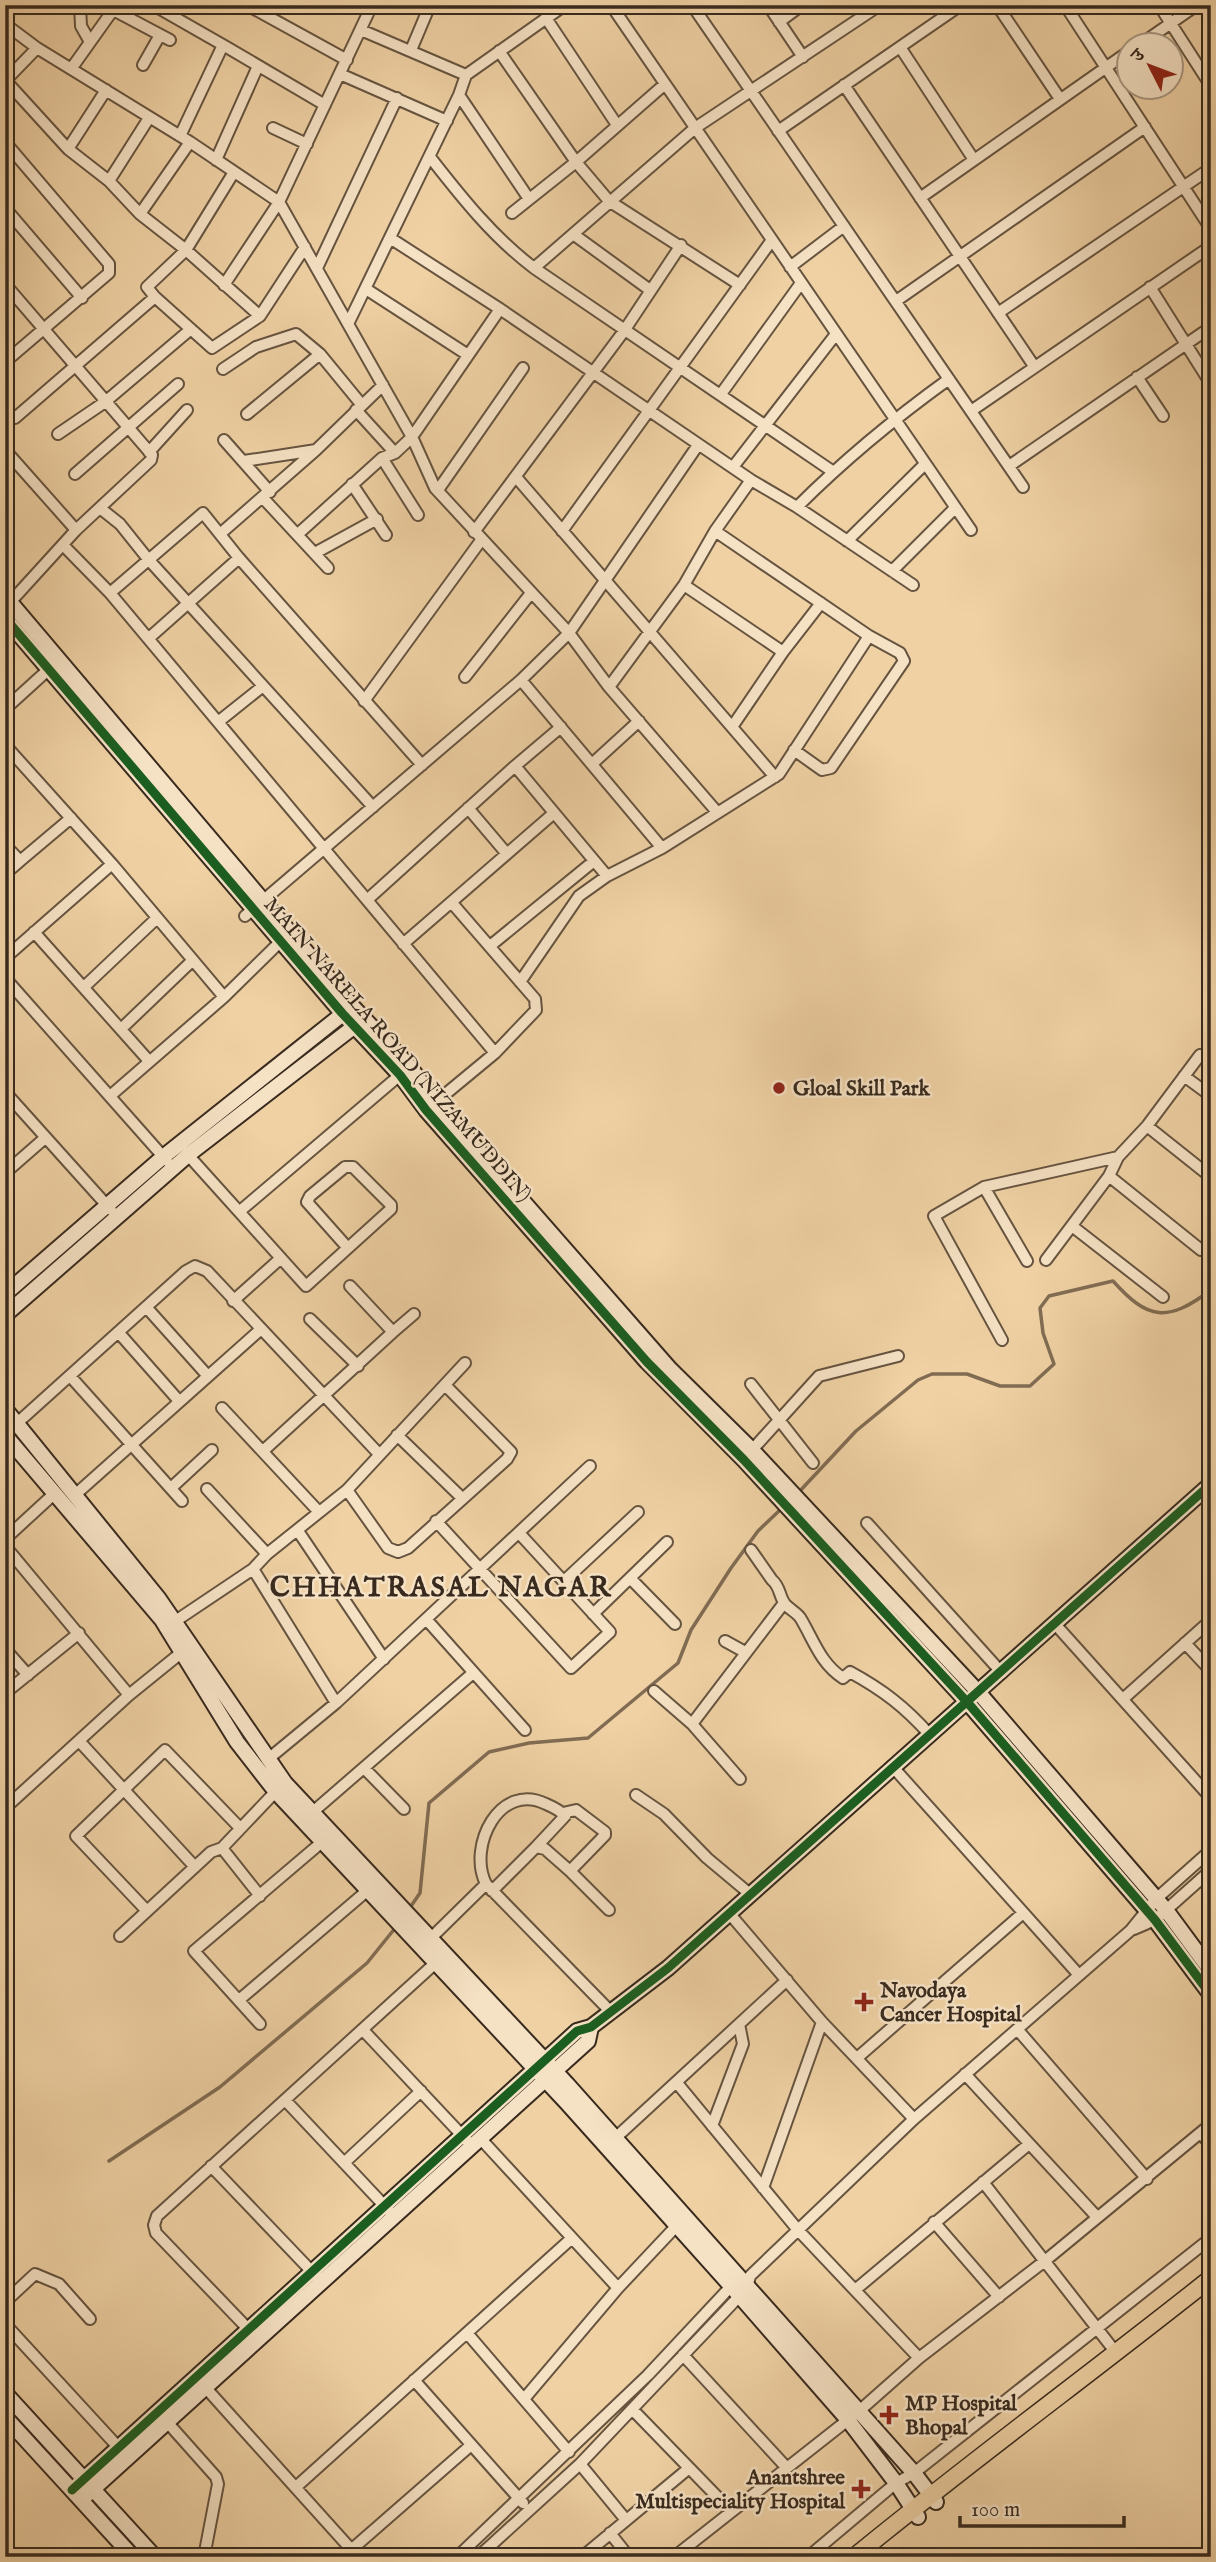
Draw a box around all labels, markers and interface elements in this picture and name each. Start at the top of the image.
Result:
north arrow [1114,32,1184,102]
text: उ [1125,43,1152,69]
street label: MAIN NARELA ROAD (NIZAMUDDIN) [257,892,537,1208]
place label: Gloal Skill Park [793,1076,930,1103]
marker: Gloal Skill Park [771,1080,787,1096]
district label: CHHATRASAL NAGAR [270,1571,612,1606]
place label: Navodaya Cancer Hospital [879,1978,1023,2029]
marker: Navodaya Cancer Hospital [854,1992,874,2012]
place label: MP Hospital Bhopal [905,2391,1018,2442]
marker: MP Hospital Bhopal [879,2405,899,2425]
place label: Anantshree Multispeciality Hospital [635,2465,846,2516]
marker: Anantshree Multispeciality Hospital [851,2479,871,2499]
scale bar [960,2485,1125,2529]
text: 100 m [971,2497,1020,2524]

